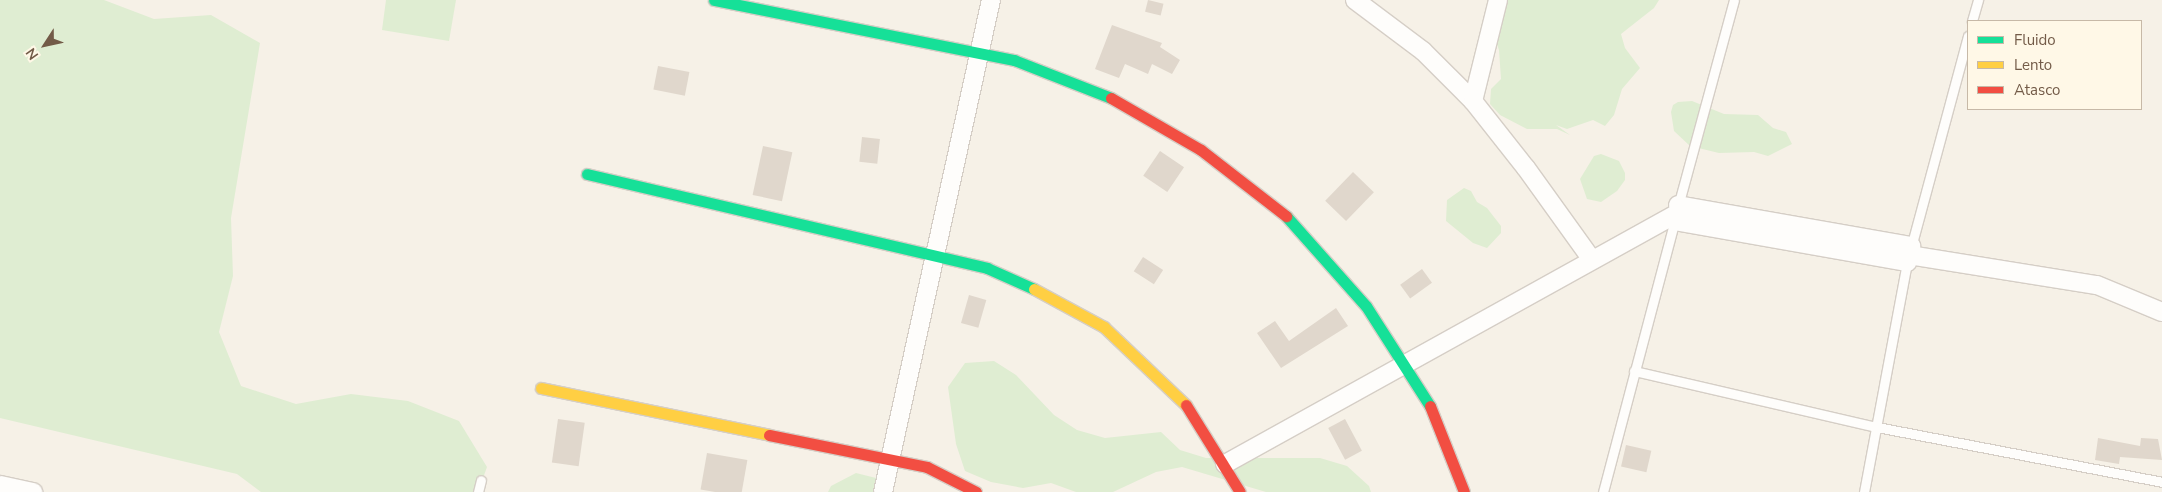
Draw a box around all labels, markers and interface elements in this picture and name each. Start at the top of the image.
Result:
north arrow [20,20,70,70]
legend [1967,20,2142,110]
text: Fluido [2014,30,2056,50]
text: N [22,44,43,64]
text: Lento [2014,55,2052,75]
text: Atasco [2014,80,2060,100]

